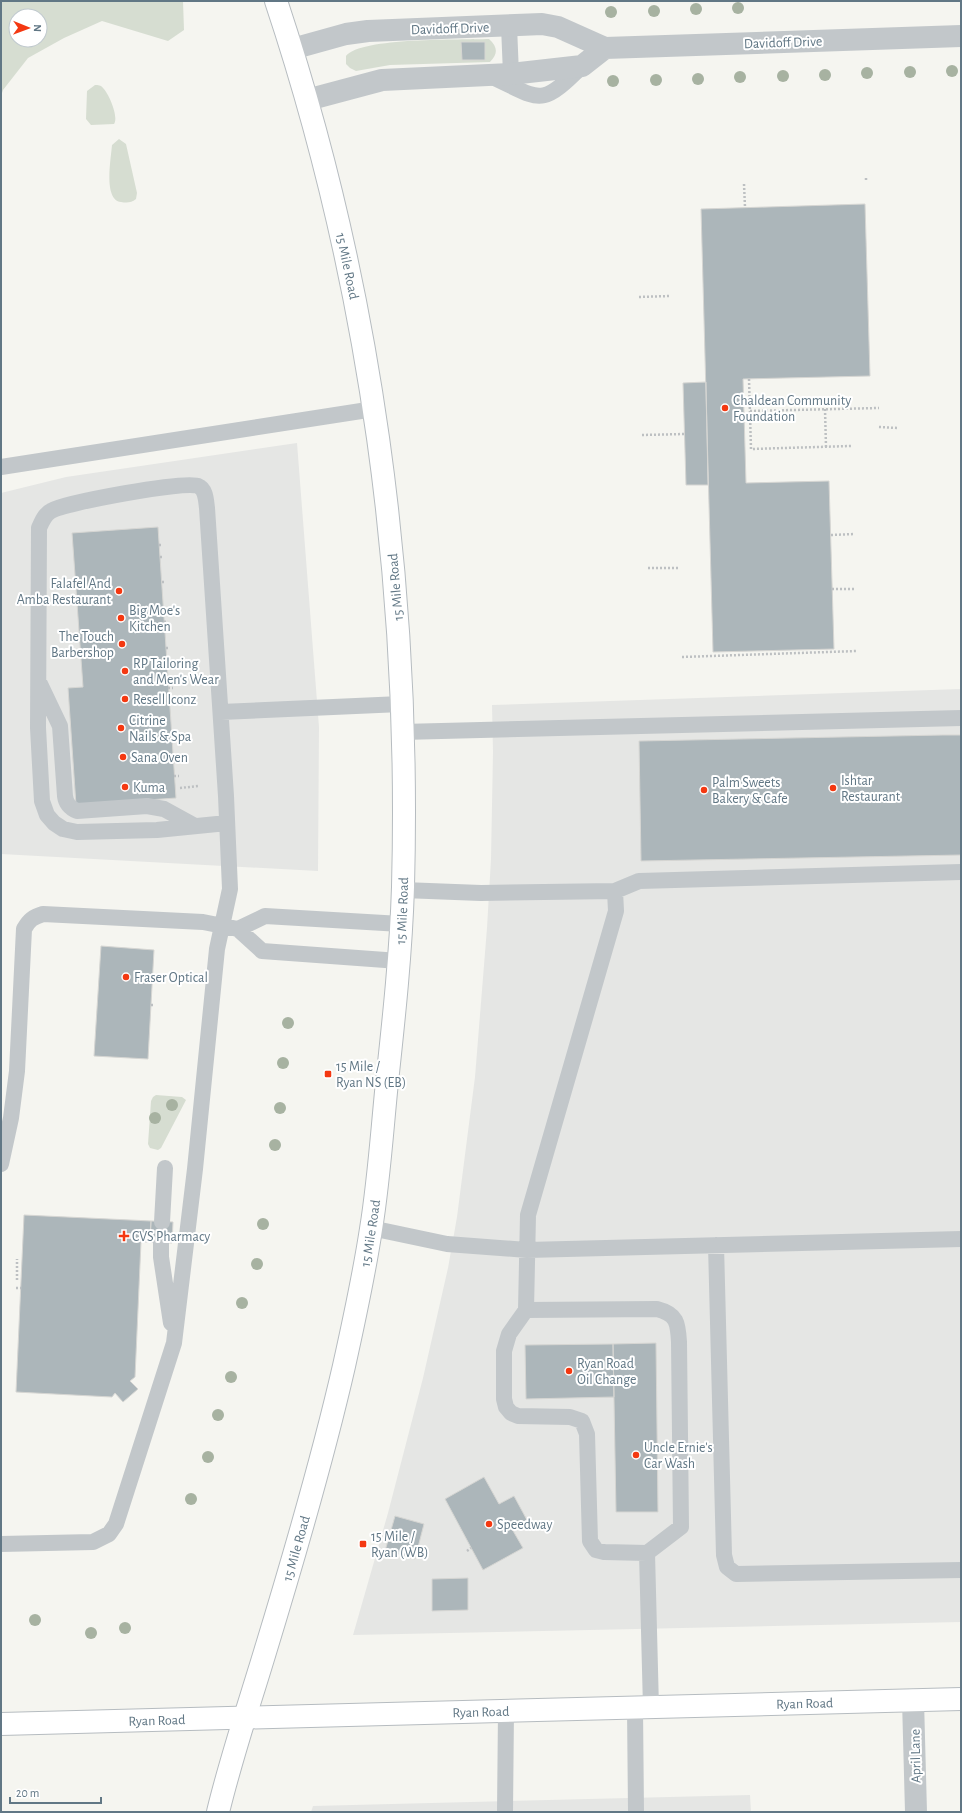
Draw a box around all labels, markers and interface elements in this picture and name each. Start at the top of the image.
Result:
north arrow [8,8,48,48]
street label: Davidoff Drive [411,21,489,37]
text: N [32,24,43,32]
street label: Davidoff Drive [744,35,822,51]
street label: 15 Mile Road [333,232,361,301]
place label: Chaldean Community Foundation [733,394,851,424]
marker: Chaldean Community Foundation [720,403,730,413]
street label: 15 Mile Road [386,553,406,621]
place label: Falafel And Amba Restaurant [17,577,112,607]
marker: Falafel And Amba Restaurant [114,586,124,596]
place label: Big Moe's Kitchen [129,604,180,634]
marker: Big Moe's Kitchen [116,613,126,623]
place label: The Touch Barbershop [51,630,114,660]
marker: The Touch Barbershop [117,639,127,649]
place label: RP Tailoring and Men's Wear [133,657,219,687]
marker: RP Tailoring and Men's Wear [120,666,130,676]
place label: Resell Iconz [133,693,196,707]
marker: Resell Iconz [120,694,130,704]
place label: Citrine Nails & Spa [129,714,192,744]
marker: Citrine Nails & Spa [116,723,126,733]
place label: Sana Oven [131,751,188,765]
marker: Sana Oven [118,752,128,762]
place label: Ishtar Restaurant [841,774,901,804]
place label: Palm Sweets Bakery & Cafe [712,776,788,806]
place label: Kuma [133,781,166,795]
marker: Kuma [120,782,130,792]
marker: Ishtar Restaurant [828,783,838,793]
marker: Palm Sweets Bakery & Cafe [699,785,709,795]
street label: 15 Mile Road [394,877,411,945]
place label: Fraser Optical [134,971,208,985]
marker: Fraser Optical [121,972,131,982]
place label: 15 Mile / Ryan NS (EB) [336,1060,406,1090]
marker: 15 Mile / Ryan NS (EB) [323,1069,333,1079]
street label: 15 Mile Road [359,1199,383,1268]
place label: CVS Pharmacy [132,1230,210,1244]
marker: CVS Pharmacy [119,1231,129,1241]
place label: Ryan Road Oil Change [577,1357,636,1387]
marker: Ryan Road Oil Change [564,1366,574,1376]
place label: Uncle Ernie's Car Wash [644,1441,713,1471]
marker: Uncle Ernie's Car Wash [631,1450,641,1460]
street label: 15 Mile Road [281,1514,313,1583]
place label: Speedway [497,1518,552,1532]
marker: Speedway [484,1519,494,1529]
place label: 15 Mile / Ryan (WB) [371,1530,428,1560]
marker: 15 Mile / Ryan (WB) [358,1539,368,1549]
street label: Ryan Road [776,1696,833,1712]
street label: Ryan Road [452,1705,510,1720]
street label: Ryan Road [128,1713,186,1729]
street label: April Lane [909,1729,923,1783]
scale bar [10,1779,101,1805]
text: 20 m [16,1787,39,1799]

